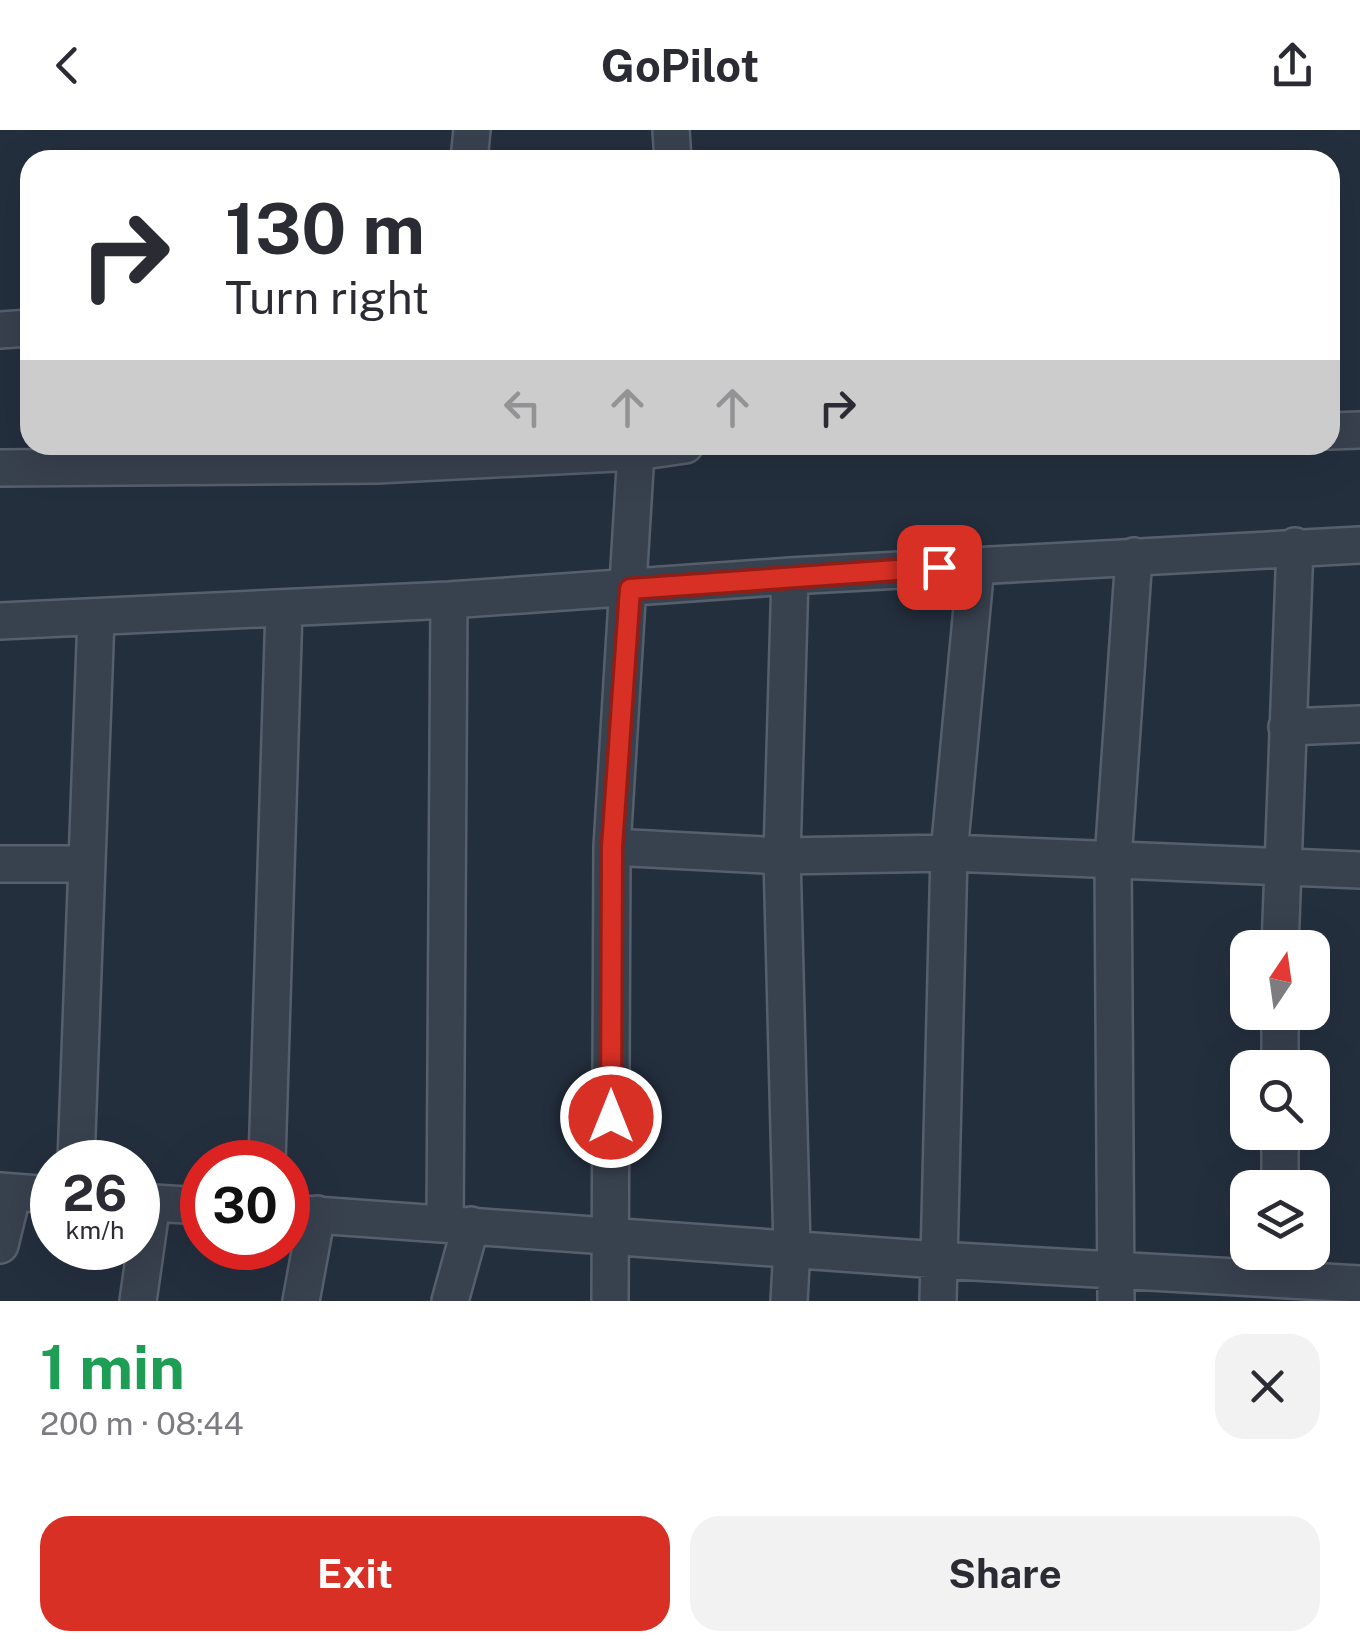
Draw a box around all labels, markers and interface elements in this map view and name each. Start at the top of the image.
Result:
icon: back [40,38,95,93]
icon: share [1265,38,1320,93]
text: GoPilot [601,39,759,92]
text: 130 m [225,187,425,270]
icon: right [60,190,190,320]
text: Turn right [225,271,429,324]
icon: left [495,380,550,435]
icon: ahead [600,380,655,435]
icon: ahead [705,380,760,435]
icon: right [810,380,865,435]
pin [897,525,982,610]
icon: arrive [912,540,967,595]
north arrow [1230,930,1330,1030]
map controls [1230,930,1330,1270]
button: search [1230,1050,1330,1150]
position arrow [559,1065,663,1169]
speed limit sign: 30 [180,1140,310,1270]
text: 26 [63,1163,127,1222]
button: layers [1230,1170,1330,1270]
text: km/h [66,1215,124,1245]
text: 1 min [40,1332,185,1403]
button: close [1215,1334,1320,1439]
text: 200 m · 08:44 [40,1405,244,1442]
button: Exit [40,1516,670,1631]
button: Share [690,1516,1320,1631]

